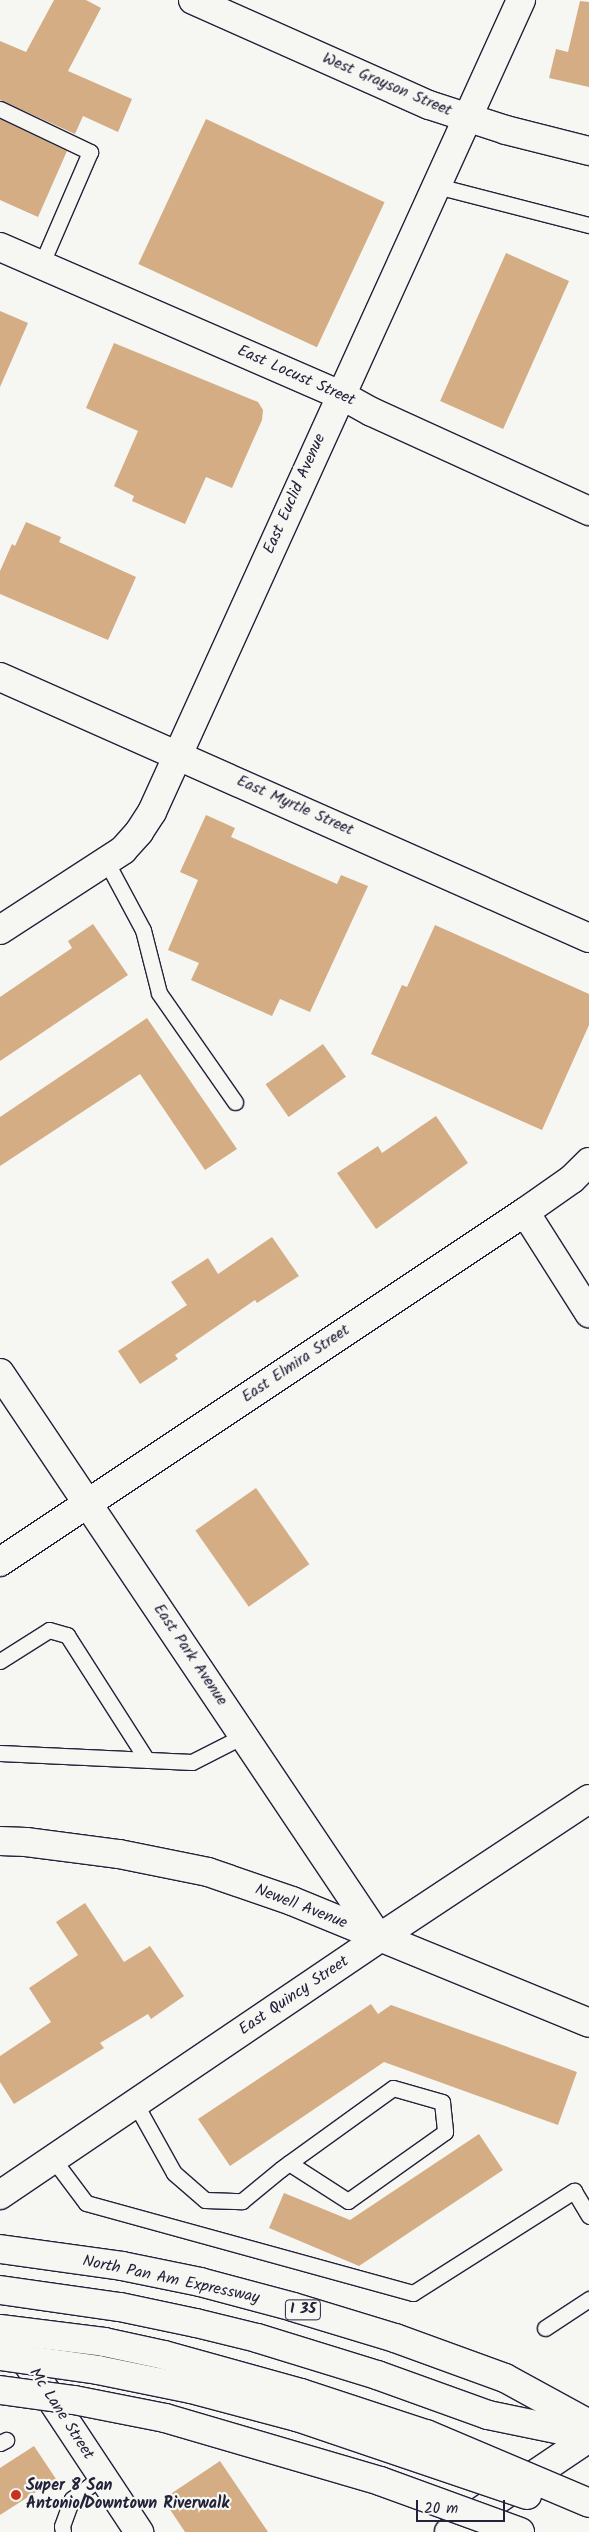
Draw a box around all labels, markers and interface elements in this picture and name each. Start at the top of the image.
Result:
street label: West Grayson Street [319,49,455,121]
street label: East Locust Street [234,341,358,411]
street label: East Euclid Avenue [260,431,330,557]
street label: East Myrtle Street [234,772,356,840]
street label: East Elmira Street [238,1321,354,1407]
street label: East Park Avenue [149,1600,231,1710]
street label: Newell Avenue [252,1881,350,1933]
street label: East Quincy Street [235,1952,353,2040]
street label: North Pan Am Expressway [81,2252,261,2308]
road number: I 35 [284,2298,322,2322]
street label: Mc Lane Street [24,2365,98,2463]
place label: Super 8 San Antonio/Downtown Riverwalk [26,2476,229,2514]
marker: Super 8 San Antonio/Downtown Riverwalk [10,2489,22,2501]
scale bar [419,2490,508,2522]
text: 20 m [424,2497,458,2521]

